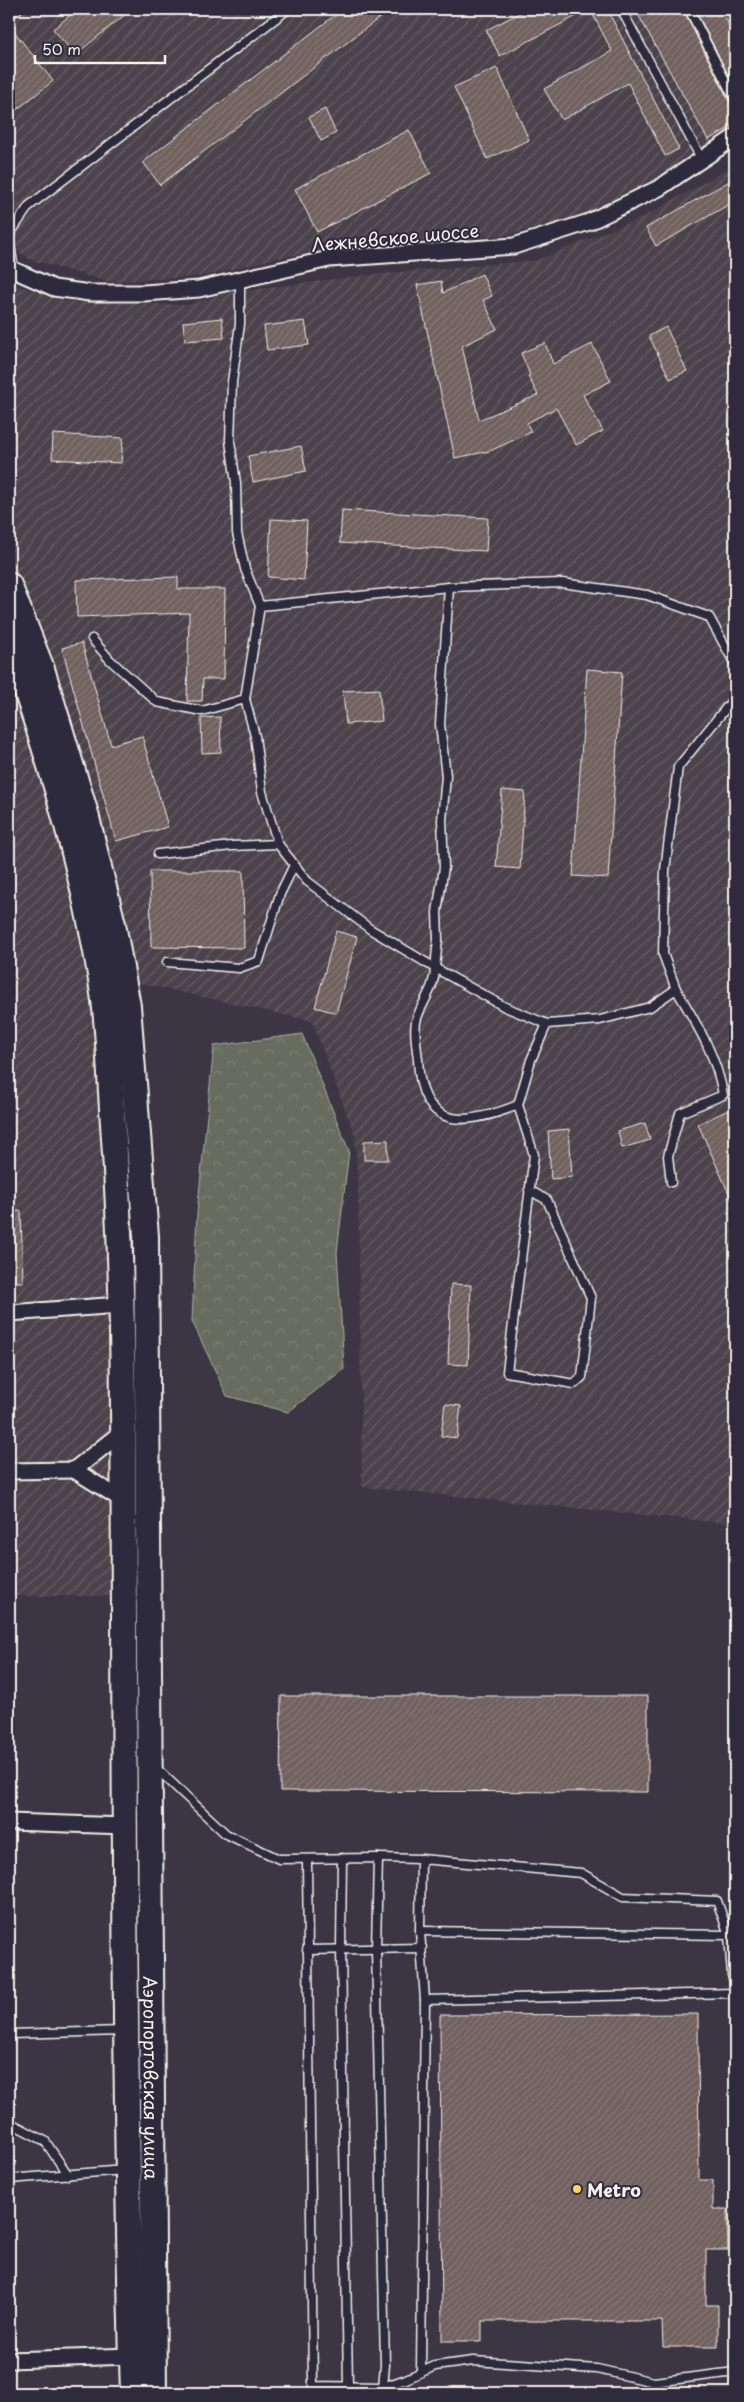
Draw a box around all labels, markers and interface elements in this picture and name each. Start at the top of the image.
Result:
scale bar [35,32,165,64]
text: 50 m [42,37,81,60]
street label: Лежневское шоссе [310,216,480,258]
street label: Аэропортовская улица [138,1976,166,2180]
place label: Metro [587,2176,641,2203]
marker: Metro [571,2183,583,2195]

